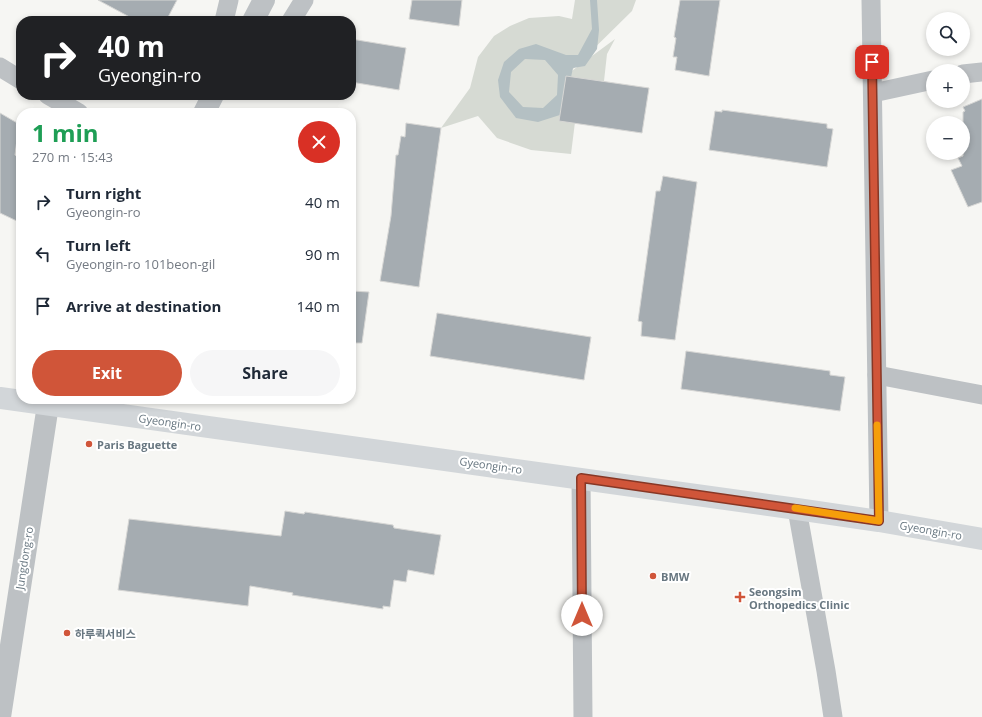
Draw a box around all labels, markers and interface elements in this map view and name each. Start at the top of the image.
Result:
map controls [926,12,970,160]
button: search [926,12,970,56]
text: 40 m [98,27,165,65]
icon: right [32,32,84,84]
pin [855,45,889,79]
icon: arrive [861,51,883,73]
text: Gyeongin-ro [98,63,201,87]
button: + [926,64,970,108]
text: 1 min [32,116,99,149]
button: − [926,116,970,160]
button: close [298,121,340,163]
text: 270 m · 15:43 [32,148,113,166]
text: Turn right [66,183,141,203]
icon: right [32,191,54,213]
text: 40 m [305,192,340,212]
text: Gyeongin-ro [66,203,141,221]
text: Turn left [66,235,131,255]
icon: left [32,243,54,265]
text: 90 m [305,244,340,264]
text: Gyeongin-ro 101beon-gil [66,255,215,273]
icon: arrive [32,295,54,317]
text: Arrive at destination [66,296,221,316]
text: 140 m [296,296,340,316]
button: Exit [32,350,182,396]
button: Share [190,350,340,396]
street label: Gyeongin-ro [138,410,203,434]
place label: Paris Baguette [97,437,178,452]
marker: Paris Baguette [84,439,94,449]
street label: Gyeongin-ro [459,453,524,477]
street label: Gyeongin-ro [899,517,964,543]
street label: Jungdong-ro [11,525,36,591]
place label: BMW [661,569,690,584]
marker: BMW [648,571,658,581]
place label: Seongsim Orthopedics Clinic [749,584,850,612]
marker: Seongsim Orthopedics Clinic [734,591,746,603]
position arrow [561,594,603,636]
place label: 하루퀵서비스 [75,626,136,641]
marker: 하루퀵서비스 [62,628,72,638]

